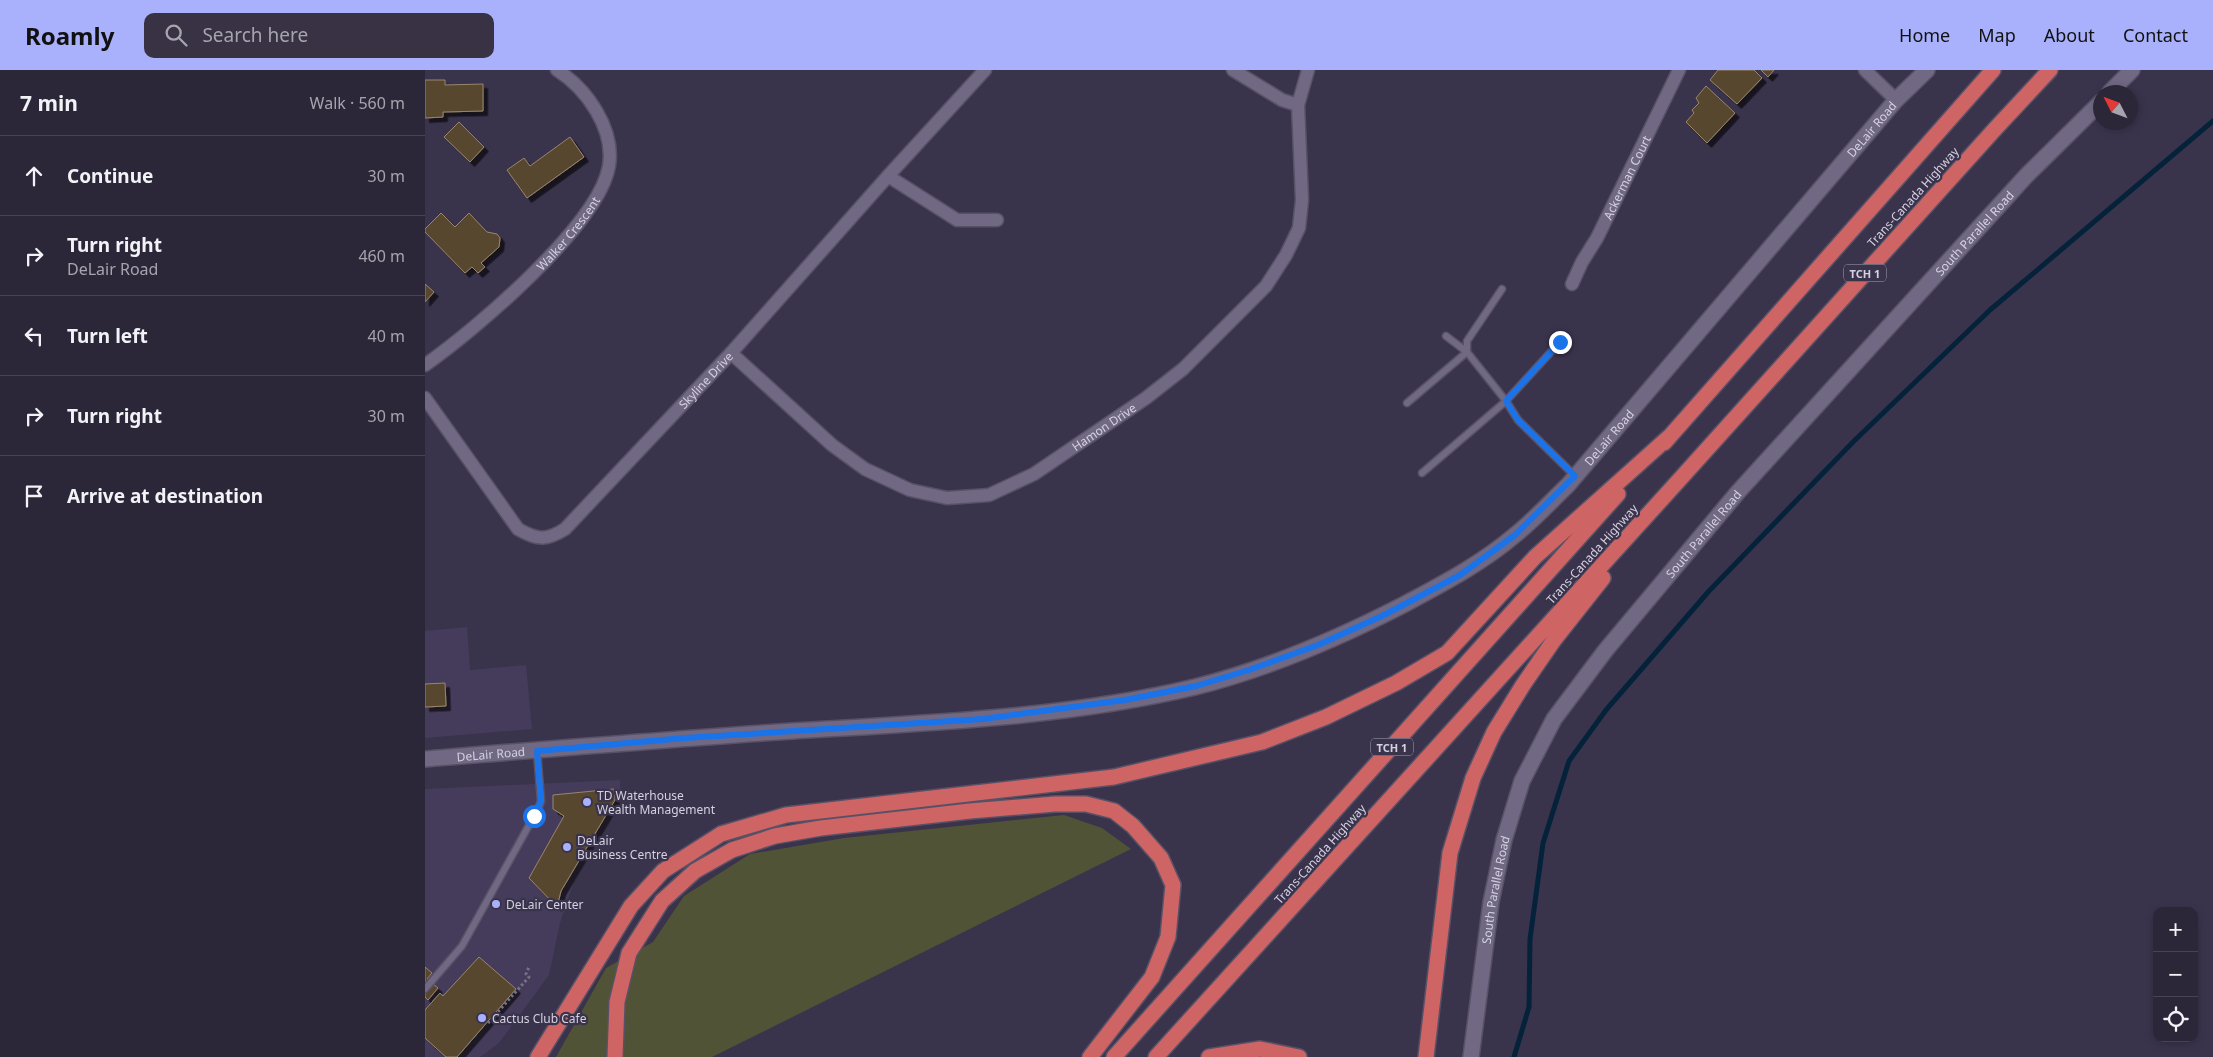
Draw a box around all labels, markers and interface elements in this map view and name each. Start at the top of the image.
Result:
search box [144,13,494,58]
text: Roamly [25,19,114,52]
icon: search [162,21,190,49]
text: Search here [202,22,308,48]
text: Home [1899,23,1950,47]
text: Map [1978,23,2016,47]
text: About [2044,23,2095,47]
text: Contact [2123,23,2188,47]
north arrow [2093,85,2138,130]
text: 7 min [20,89,78,117]
text: Walk · 560 m [310,92,405,114]
street label: DeLair Road [1843,97,1900,161]
street label: Ackerman Court [1599,132,1655,222]
street label: Trans-Canada Highway [1863,143,1963,251]
icon: ahead [20,162,48,190]
text: Continue [67,163,153,189]
text: 30 m [368,165,405,187]
street label: South Parallel Road [1931,187,2017,279]
street label: Walker Crescent [532,193,604,274]
text: Turn right [67,232,162,258]
icon: right [20,242,48,270]
text: 460 m [358,245,405,267]
text: DeLair Road [67,258,158,280]
road number: TCH 1 [1844,264,1886,282]
icon: left [20,322,48,350]
text: Turn left [67,323,148,349]
text: 40 m [368,325,405,347]
route end [1549,331,1572,354]
street label: Skyline Drive [674,348,737,412]
street label: Hamon Drive [1068,399,1139,455]
icon: right [20,402,48,430]
text: Turn right [67,403,162,429]
text: 30 m [368,405,405,427]
street label: DeLair Road [1580,406,1637,469]
icon: arrive [20,482,48,510]
text: Arrive at destination [67,483,263,509]
street label: South Parallel Road [1661,486,1745,581]
street label: Trans-Canada Highway [1542,500,1642,608]
road number: TCH 1 [1371,739,1413,756]
street label: DeLair Road [456,742,526,765]
place label: TD Waterhouse Wealth Management [597,787,716,818]
marker: TD Waterhouse Wealth Management [581,796,593,808]
street label: Trans-Canada Highway [1270,800,1370,908]
route start [523,805,546,828]
place label: DeLair Business Centre [577,832,668,863]
street label: South Parallel Road [1477,833,1513,945]
marker: DeLair Business Centre [561,841,573,853]
place label: DeLair Center [506,896,584,913]
marker: DeLair Center [490,898,502,910]
map controls [2153,907,2198,1042]
button: + [2153,907,2198,952]
button: − [2153,952,2198,997]
button: locate [2153,997,2198,1042]
place label: Cactus Club Cafe [492,1010,587,1027]
marker: Cactus Club Cafe [476,1012,488,1024]

